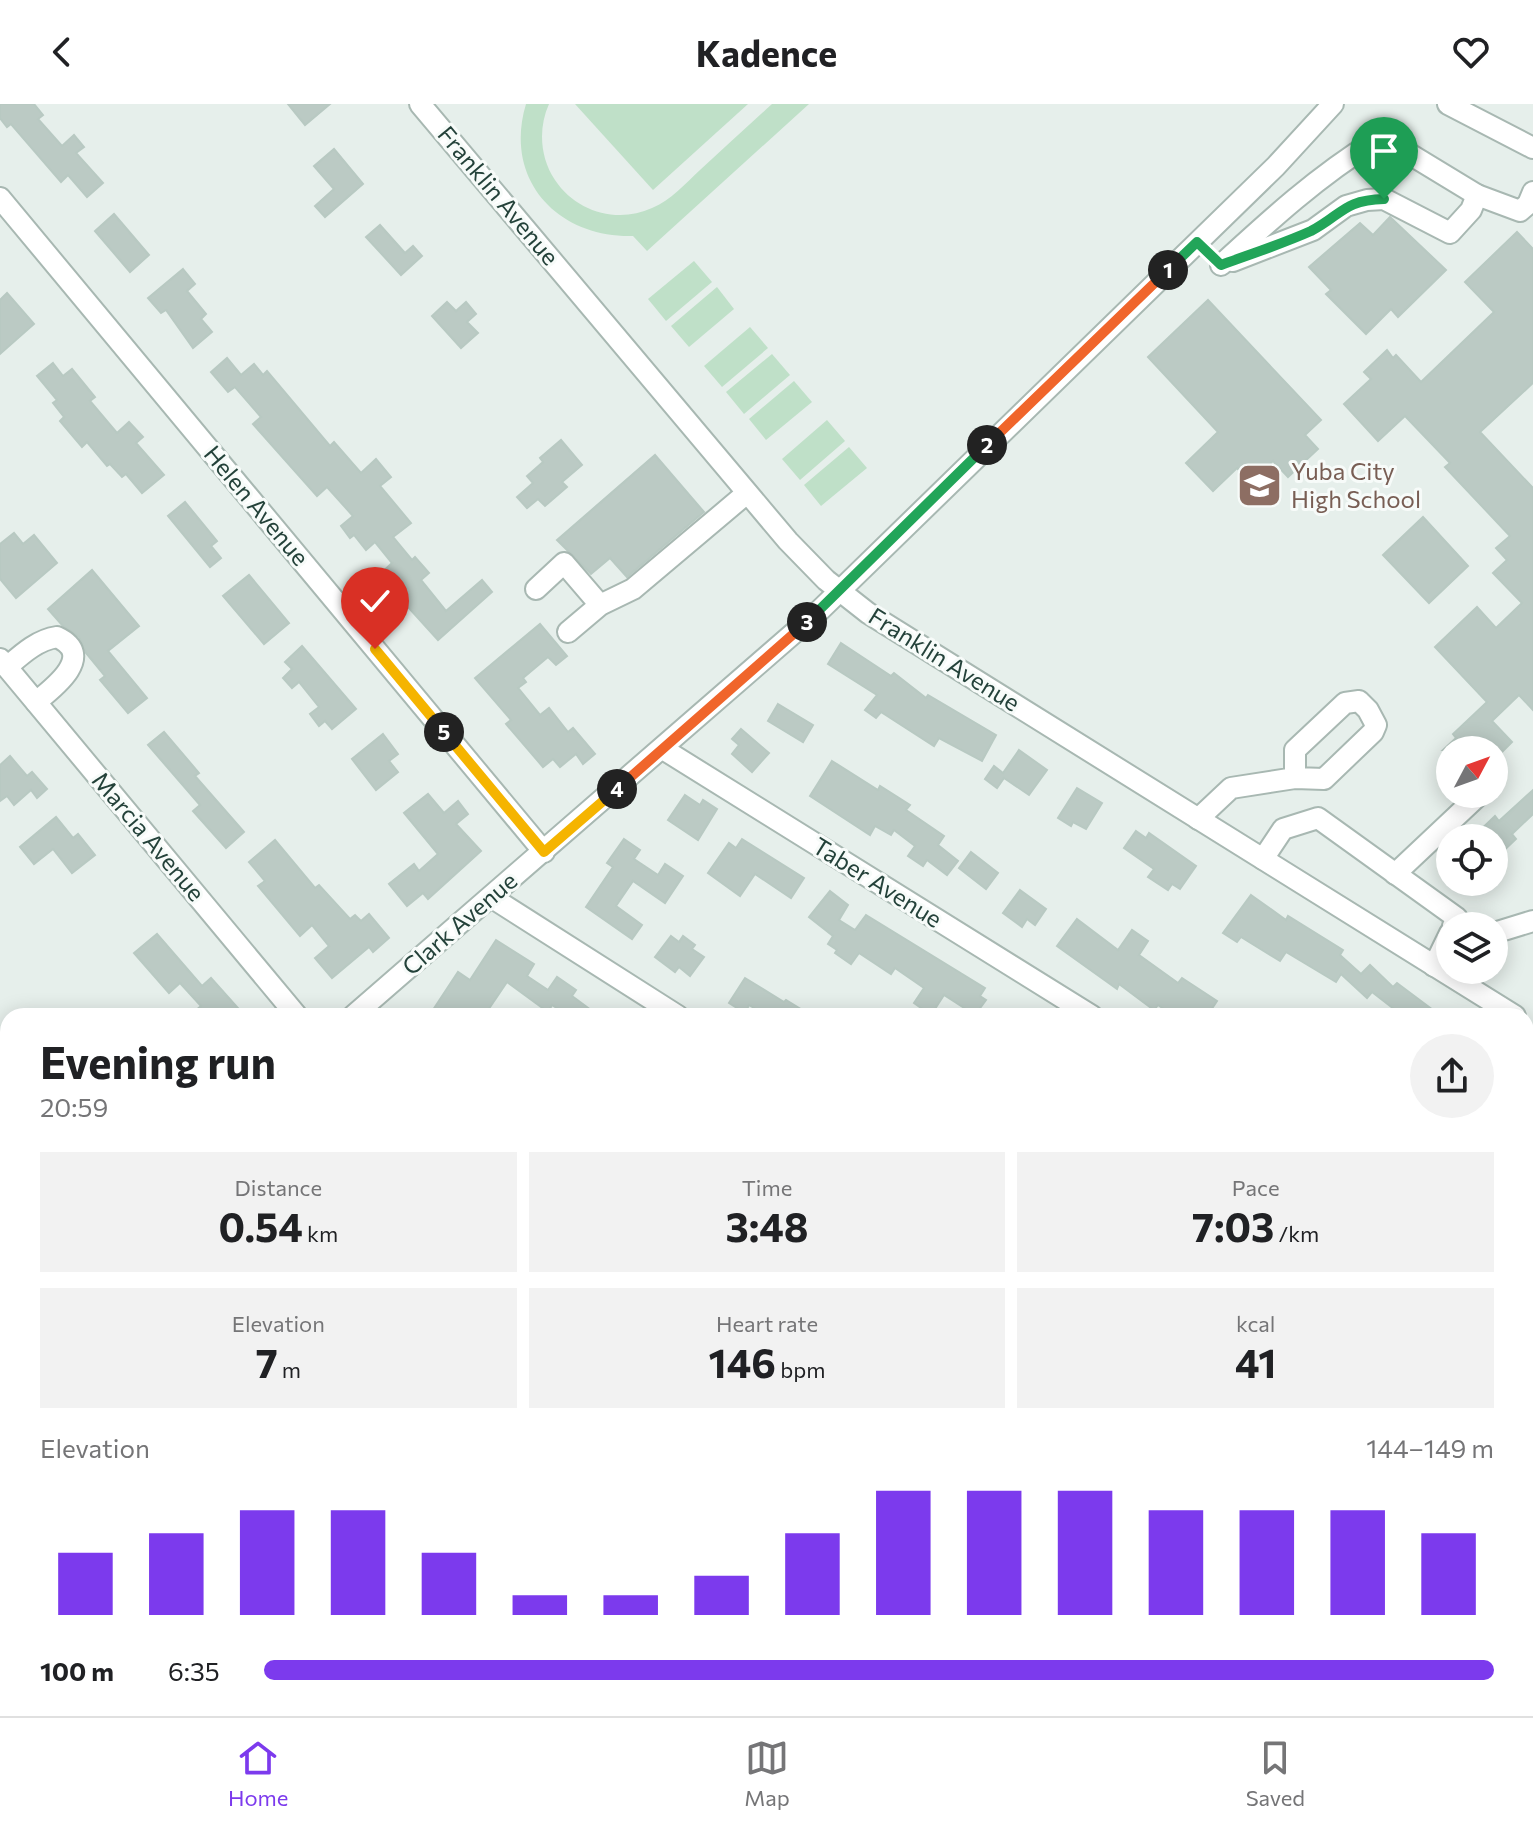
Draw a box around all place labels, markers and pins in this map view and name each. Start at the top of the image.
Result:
pin [1350,117,1418,199]
pin: 1 [1148,250,1188,290]
pin: 2 [967,425,1007,465]
place label: Yuba City High School [1291,456,1421,513]
school or university icon: Yuba City High School [1236,462,1284,510]
pin [341,567,409,649]
pin: 3 [787,602,827,642]
pin: 5 [424,712,464,752]
pin: 4 [597,769,637,809]

